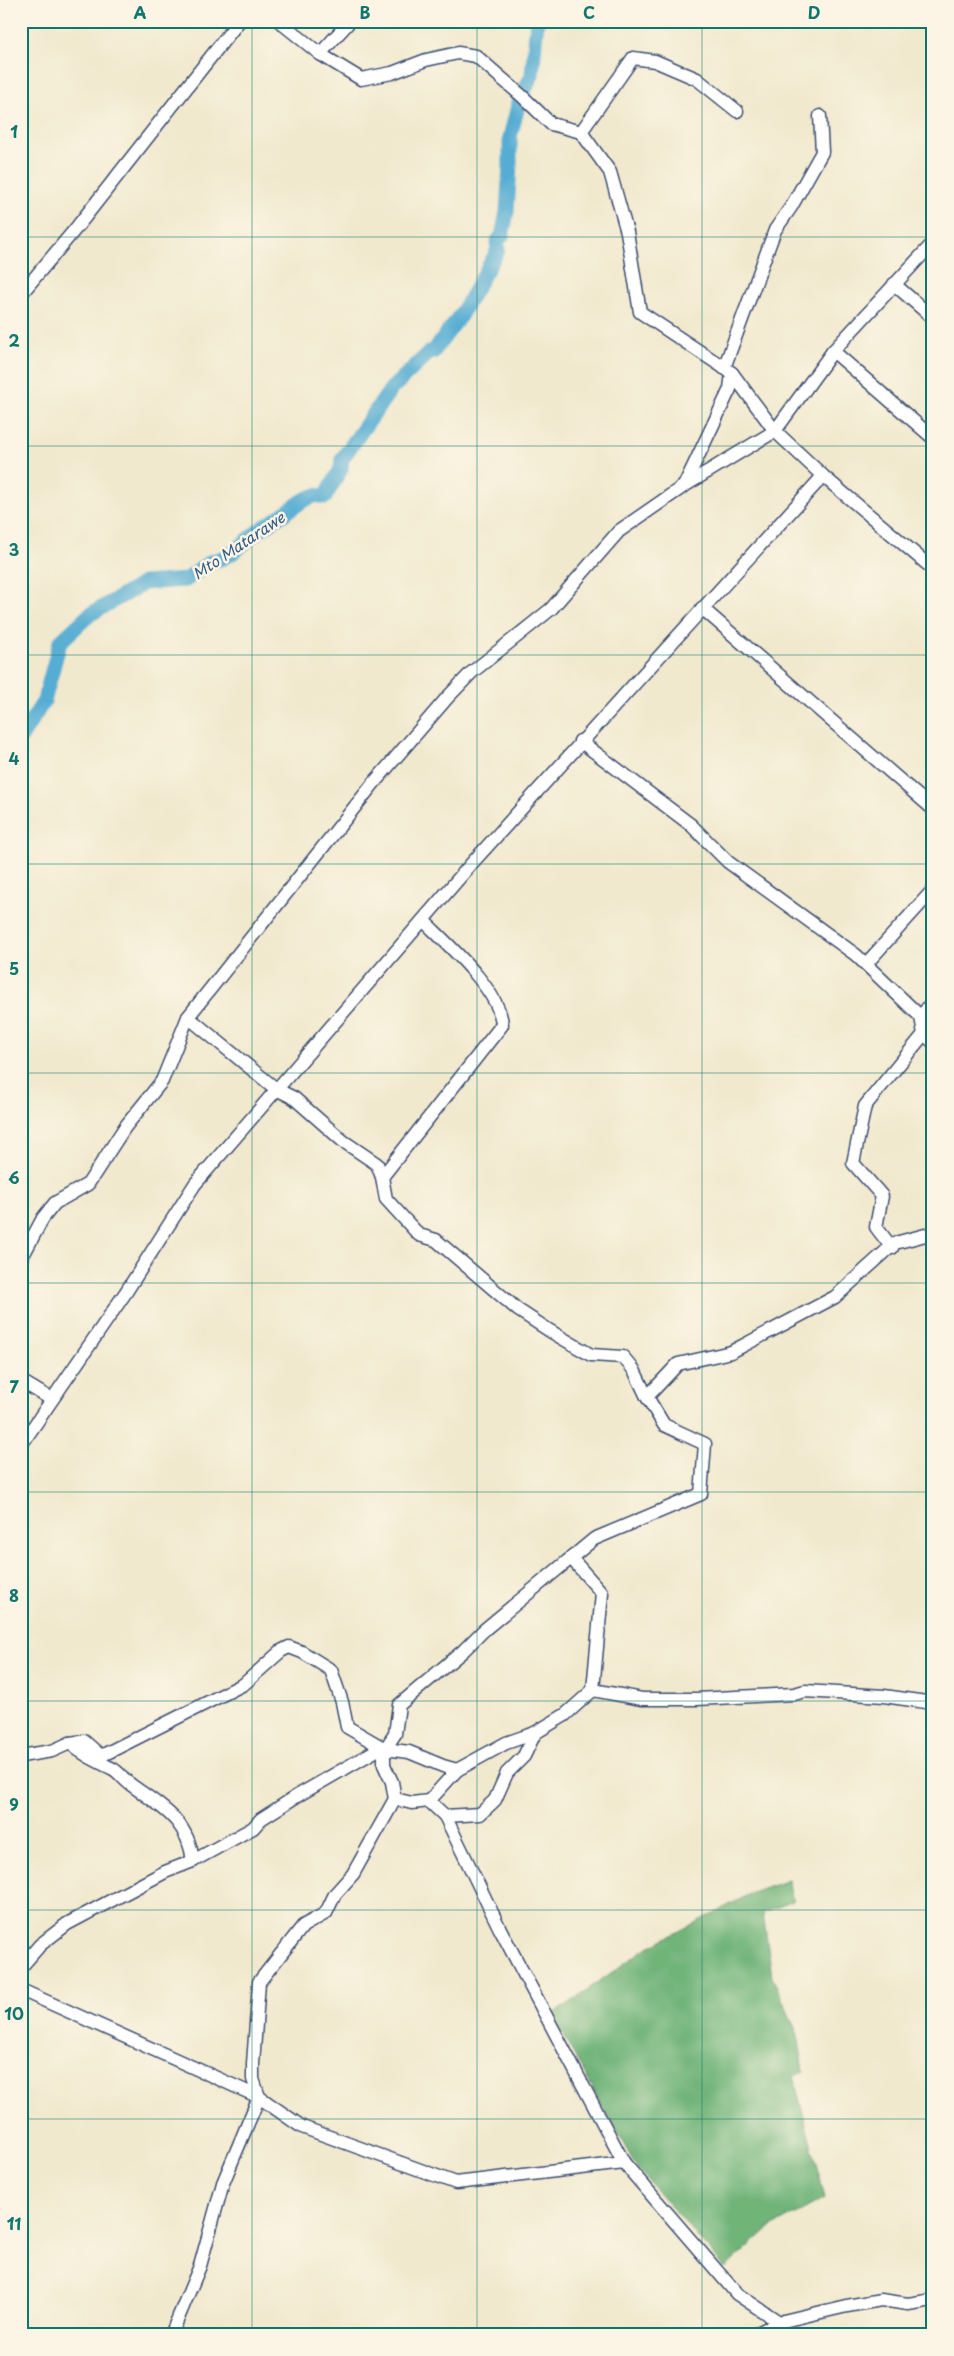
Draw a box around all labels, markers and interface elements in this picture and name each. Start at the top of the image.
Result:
text: A [134,0,147,24]
text: B [360,0,371,24]
text: C [583,0,595,24]
text: D [808,0,820,24]
text: 1 [10,119,18,143]
text: 2 [8,328,20,352]
water label: Mto Matarawe [187,505,290,584]
text: 3 [9,537,19,561]
text: 4 [9,746,20,770]
text: 5 [9,956,19,980]
text: 6 [8,1165,20,1189]
text: 7 [9,1374,19,1398]
text: 8 [9,1583,19,1607]
text: 9 [9,1792,19,1816]
text: 10 [4,2001,24,2025]
text: 11 [7,2211,21,2235]

